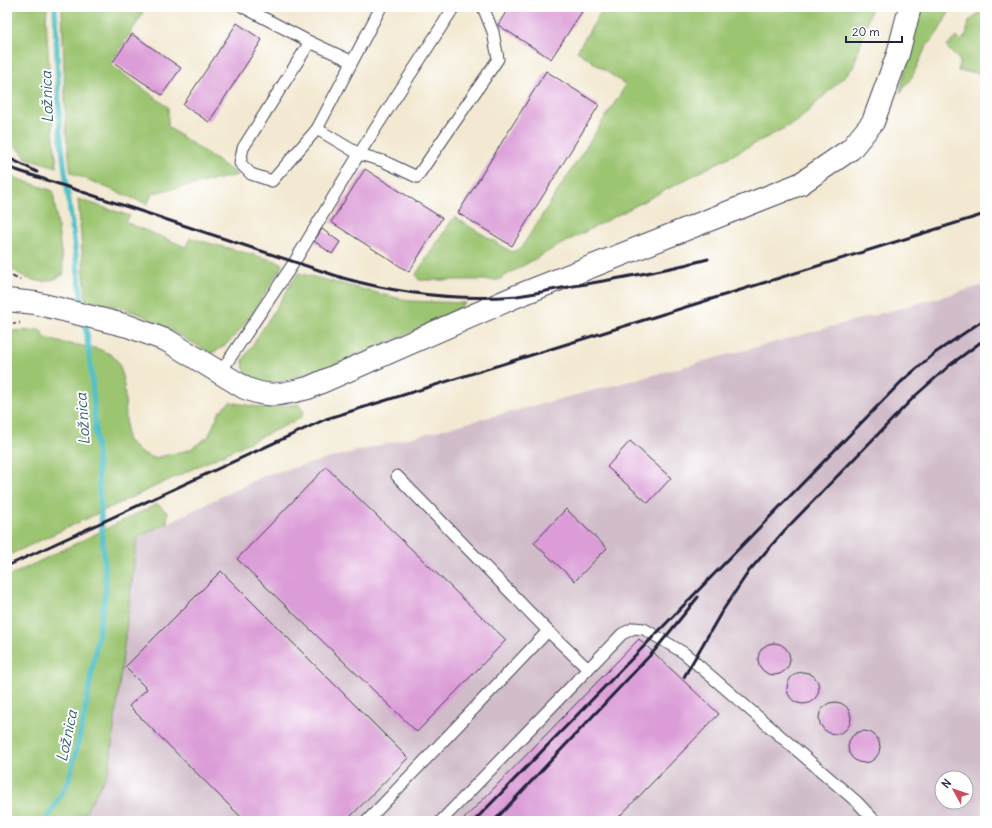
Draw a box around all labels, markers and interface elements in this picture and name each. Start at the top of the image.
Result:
scale bar [846,18,902,44]
text: 20 m [852,24,880,39]
water label: Ložnica [36,69,57,123]
water label: Ložnica [71,391,94,446]
water label: Ložnica [52,707,82,763]
north arrow [934,770,974,810]
text: N [939,776,954,791]

